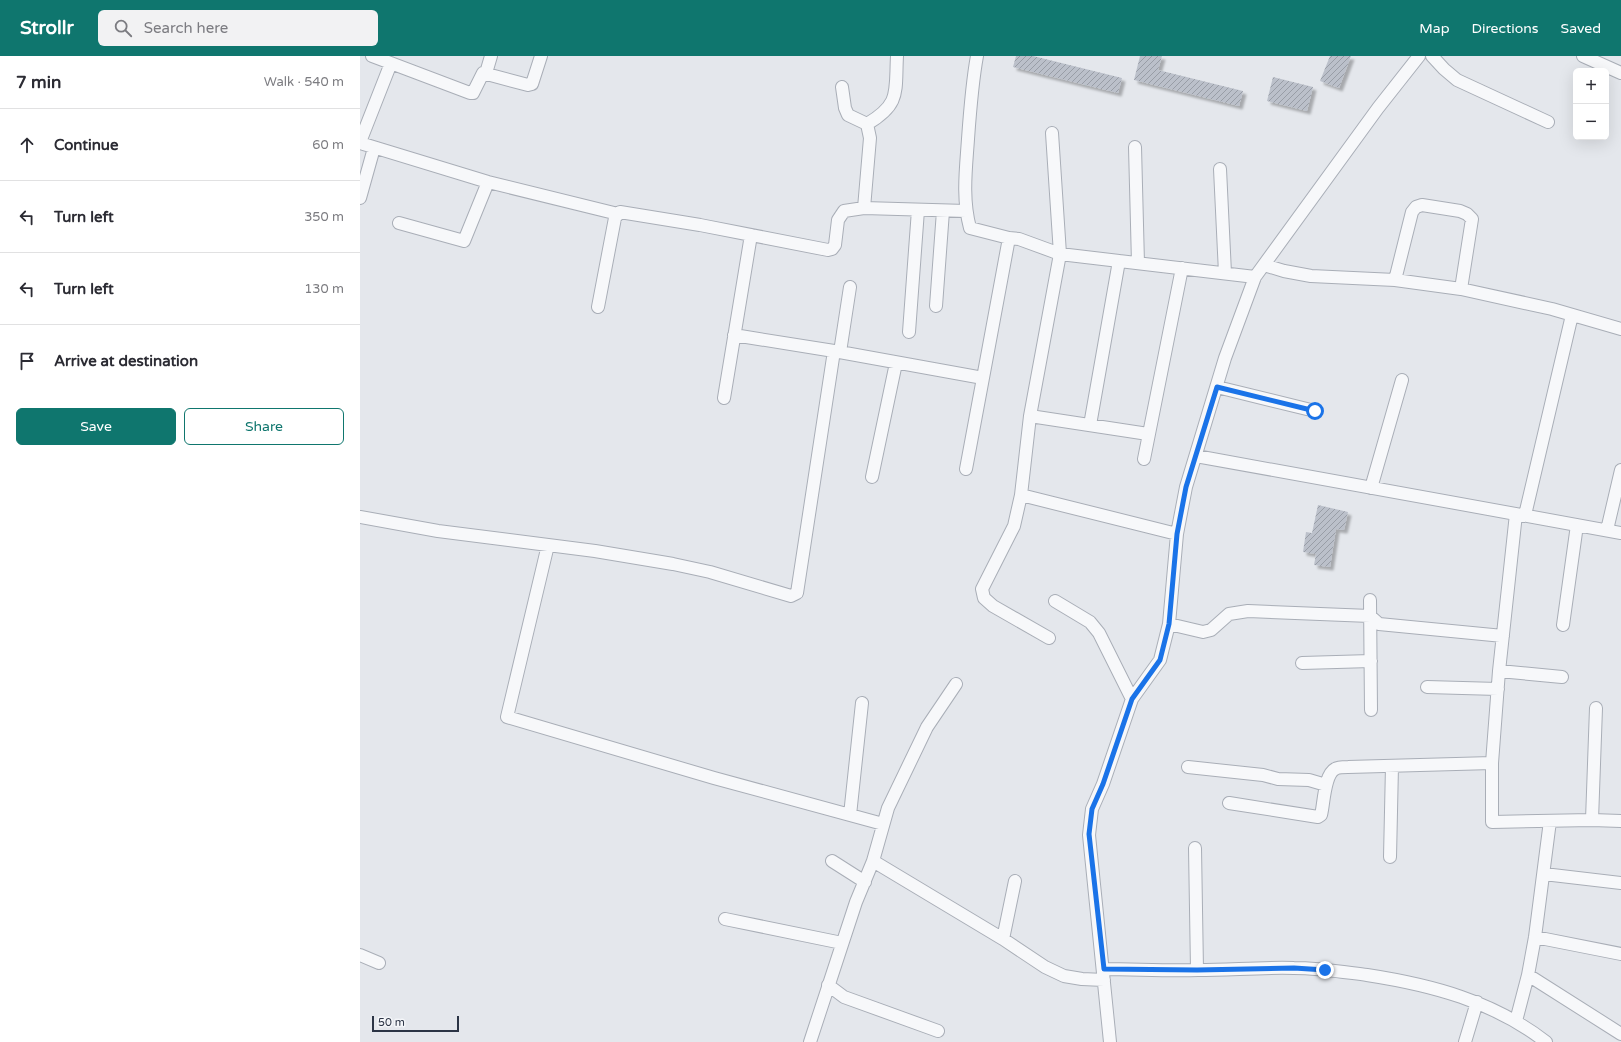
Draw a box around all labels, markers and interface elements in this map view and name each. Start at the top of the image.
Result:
search box [98,10,378,46]
text: Strollr [20,17,74,39]
icon: search [112,17,134,39]
text: Search here [144,19,228,37]
text: Map [1419,20,1450,37]
text: Directions [1472,20,1539,37]
text: Saved [1561,20,1601,37]
map controls [1573,68,1609,140]
button: + [1573,68,1609,104]
text: 7 min [16,72,61,93]
text: Walk · 540 m [264,74,344,90]
button: − [1573,104,1609,140]
icon: ahead [16,134,38,156]
text: Continue [54,136,118,154]
text: 60 m [312,137,344,153]
icon: left [16,206,38,228]
text: Turn left [54,208,114,226]
text: 350 m [304,209,344,225]
icon: left [16,278,38,300]
text: Turn left [54,280,114,298]
text: 130 m [304,281,344,297]
icon: arrive [16,350,38,372]
text: Arrive at destination [54,352,198,370]
route start [1306,402,1324,420]
button: Save [16,408,176,445]
button: Share [184,408,344,445]
route end [1316,961,1334,979]
scale bar [372,1014,459,1033]
text: 50 m [378,1016,405,1029]

